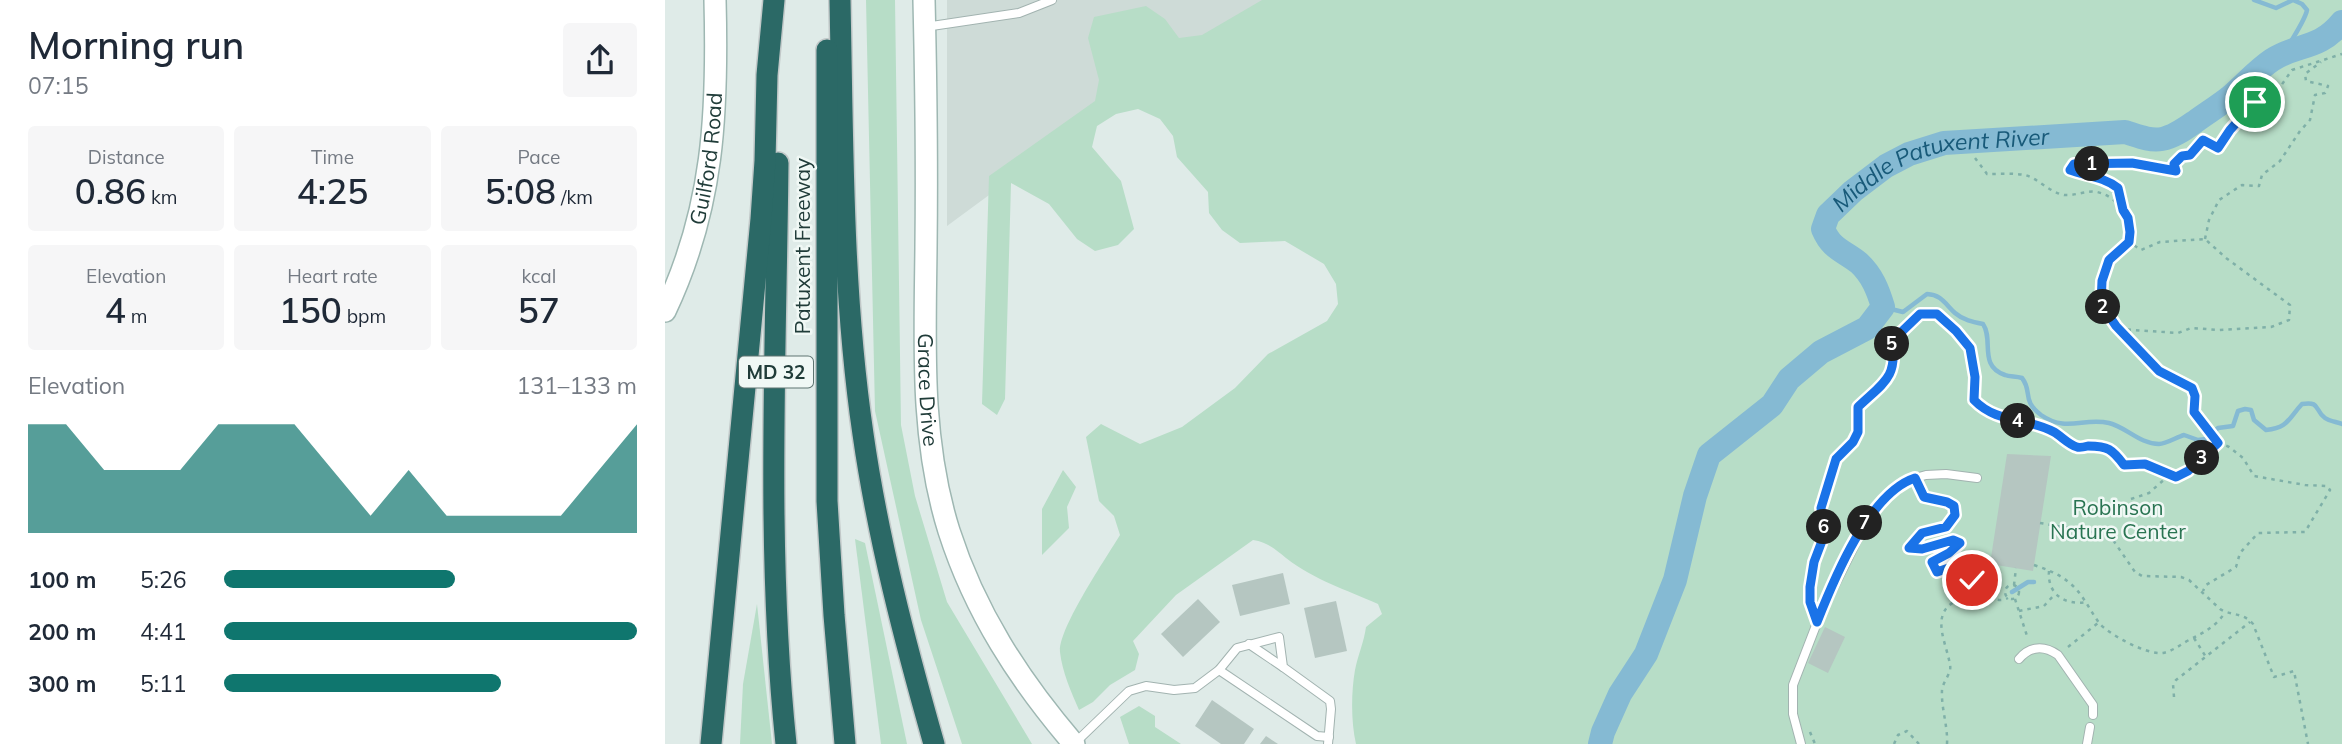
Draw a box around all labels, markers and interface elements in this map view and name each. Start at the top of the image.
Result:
text: Morning run [28,21,244,69]
button: share [563,23,637,97]
text: 07:15 [28,71,88,100]
pin [2225,72,2285,132]
icon: arrive [2236,83,2274,121]
street label: Guilford Road [683,92,727,227]
water label: Middle Patuxent River [1826,122,2051,218]
text: Distance [88,145,165,169]
text: Time [311,145,354,169]
text: Pace [517,145,560,169]
pin: 1 [2075,146,2109,182]
text: 1 [2086,151,2097,175]
street label: Patuxent Freeway [789,158,815,334]
text: 0.86 [75,169,146,213]
text: 4:25 [297,169,368,213]
text: 5:08 [485,169,556,213]
text: km [146,185,178,209]
text: /km [556,185,593,209]
text: Elevation [86,264,166,288]
text: Heart rate [287,264,378,288]
text: kcal [521,264,556,288]
text: 4 [105,288,126,332]
text: 150 [279,288,342,332]
text: 57 [518,288,560,332]
pin: 2 [2085,290,2121,324]
text: 2 [2097,294,2108,318]
text: m [126,304,148,328]
text: bpm [342,304,386,328]
pin: 5 [1875,326,1909,362]
text: 5 [1886,331,1897,355]
street label: Grace Drive [913,333,945,448]
road number: MD 32 [739,356,813,388]
text: Elevation [28,371,125,400]
text: 131–133 m [516,371,637,400]
pin: 4 [2001,404,2035,438]
text: 4 [2012,408,2023,432]
pin: 3 [2185,440,2219,476]
text: 3 [2196,445,2207,469]
park label: Robinson Nature Center [2050,494,2186,544]
pin: 7 [1847,505,1883,540]
pin: 6 [1807,510,1841,544]
text: 7 [1859,510,1870,534]
text: 6 [1818,514,1829,538]
pin [1942,550,2002,610]
icon: check [1953,561,1991,599]
text: 100 m [28,565,96,594]
text: 5:26 [140,565,187,594]
text: 200 m [28,617,96,646]
text: 4:41 [140,617,187,646]
text: 300 m [28,669,96,698]
text: 5:11 [140,669,187,698]

